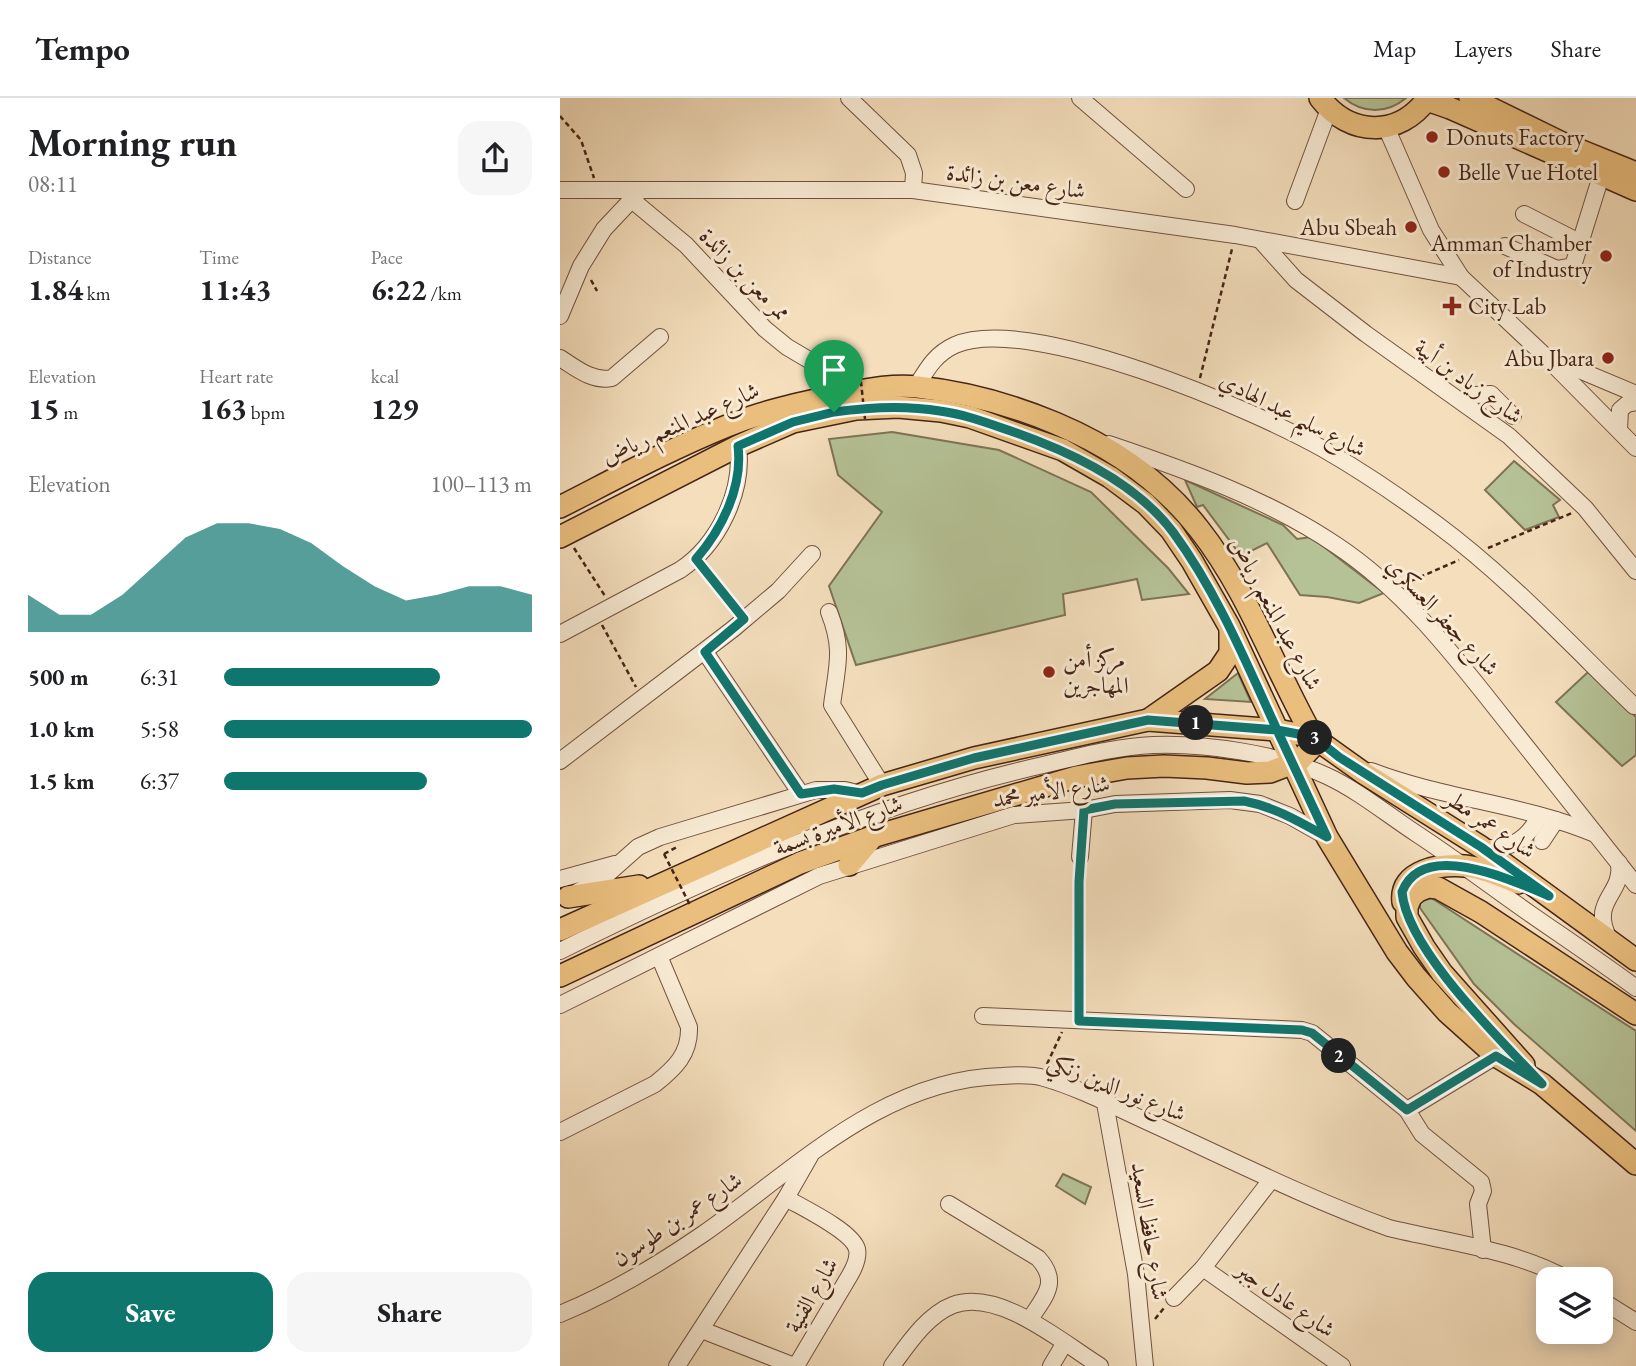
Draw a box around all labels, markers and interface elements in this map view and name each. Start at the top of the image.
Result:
text: Tempo [35,27,130,70]
text: Map [1373,33,1416,64]
text: Layers [1454,33,1513,64]
text: Share [1551,33,1601,64]
text: Morning run [28,118,237,167]
button: share [458,121,532,195]
place label: Donuts Factory [1446,122,1585,152]
marker: Donuts Factory [1424,129,1440,145]
street label: شارع معن بن زائدة [944,156,1087,211]
place label: Belle Vue Hotel [1458,157,1598,187]
marker: Belle Vue Hotel [1436,164,1452,180]
text: 08:11 [28,169,78,199]
place label: Abu Sbeah [1299,212,1397,242]
marker: Abu Sbeah [1403,219,1419,235]
street label: ممر معن بن زائدة [692,221,797,328]
place label: Amman Chamber of Industry [1430,228,1593,284]
text: Distance [28,245,91,270]
text: Time [199,245,239,270]
text: Pace [371,245,403,270]
marker: Amman Chamber of Industry [1598,248,1614,264]
text: 1.84 [28,270,83,309]
text: 11:43 [199,270,271,309]
text: 6:22 [371,270,427,309]
text: km [83,281,111,306]
text: /km [427,281,462,306]
place label: City Lab [1468,291,1546,321]
marker: City Lab [1442,296,1462,316]
street label: شارع زياد بن أبية [1406,331,1530,434]
pin [804,340,864,412]
place label: Abu Jbara [1503,343,1595,373]
marker: Abu Jbara [1600,350,1616,366]
icon: arrive [815,351,853,389]
text: Elevation [28,364,96,389]
text: Heart rate [199,364,273,389]
text: kcal [371,364,399,389]
street label: شارع سليم عبد الهادي [1211,364,1371,471]
street label: شارع عبد المنعم رياض [596,375,767,478]
text: 15 [28,389,60,428]
text: 163 [199,389,247,428]
text: 129 [371,389,418,428]
text: m [60,400,78,425]
text: bpm [247,400,285,425]
text: Elevation [28,469,111,499]
text: 100–113 m [431,469,532,499]
street label: شارع عبد المنعم رياض [1217,531,1329,698]
street label: شارع جعفر العسكري [1376,550,1506,685]
place label: مركز أمن المهاجرين [1063,643,1129,700]
text: 500 m [28,662,89,692]
text: 6:31 [140,662,179,692]
marker: مركز أمن المهاجرين [1041,664,1057,680]
pin: 1 [1178,706,1214,740]
text: 1 [1190,710,1201,735]
text: 1.0 km [28,714,95,744]
text: 5:58 [140,714,179,744]
pin: 3 [1298,720,1332,756]
text: 3 [1309,725,1320,750]
text: 1.5 km [28,766,95,796]
text: 6:37 [140,766,179,796]
street label: شارع الأمير محمد [990,767,1112,819]
street label: شارع عمر مطر [1436,782,1542,869]
street label: شارع الأميرة بسمة [769,787,908,867]
pin: 2 [1322,1038,1356,1074]
text: 2 [1333,1043,1344,1068]
street label: شارع نور الدين زنكي [1041,1046,1191,1134]
street label: شارع حافظ السعيد [1119,1160,1176,1303]
street label: شارع عمر بن طوسون [606,1165,750,1278]
street label: شارع الفنية [777,1252,849,1341]
street label: شارع عادل جبر [1226,1253,1341,1348]
map controls [1536,1267,1613,1344]
button: layers [1536,1267,1613,1344]
button: Save [28,1272,273,1352]
button: Share [287,1272,532,1352]

